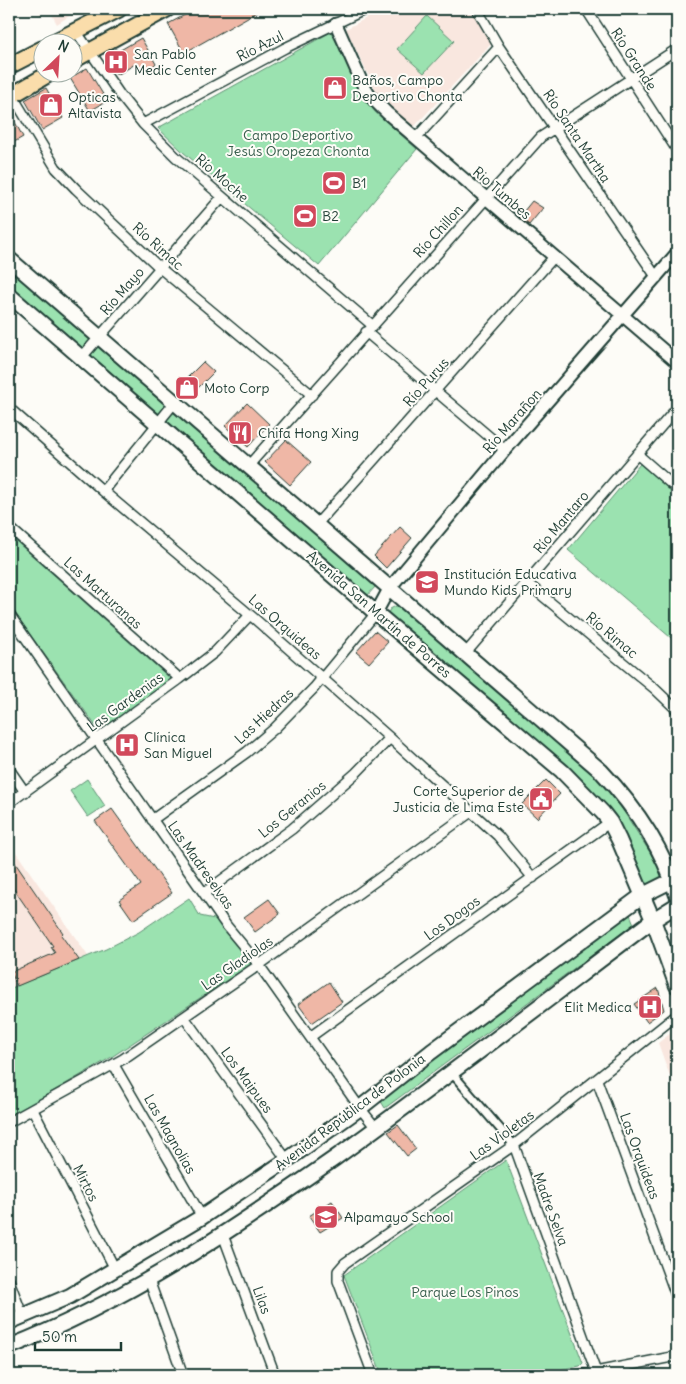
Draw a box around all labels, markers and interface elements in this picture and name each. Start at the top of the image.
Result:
street label: Río Grande [607,24,661,94]
street label: Río Azul [234,27,286,65]
north arrow [32,32,82,82]
text: N [55,36,72,56]
place label: San Pablo Medic Center [134,45,217,79]
hospital icon: San Pablo Medic Center [103,49,129,75]
place label: Baños, Campo Deportivo Chonta [352,71,463,105]
shop icon: Baños, Campo Deportivo Chonta [322,75,348,101]
street label: Río Santa Martha [539,86,615,186]
place label: Opticas Altavista [68,88,122,122]
shop icon: Opticas Altavista [38,92,64,118]
park label: Campo Deportivo Jesús Oropeza Chonta [227,126,369,160]
street label: Río Moche [192,150,252,206]
street label: Rio Tumbes [469,163,535,223]
sports icon: B1 [321,170,347,196]
place label: B1 [352,174,367,192]
street label: Río Chillon [409,200,467,262]
sports icon: B2 [292,203,318,229]
place label: B2 [322,207,339,225]
street label: Río Rimac [129,218,187,274]
street label: Río Mayo [96,263,148,319]
street label: Río Purus [399,354,453,410]
shop icon: Moto Corp [174,375,200,401]
place label: Moto Corp [204,379,270,397]
street label: Río Marañon [479,385,545,457]
restaurant icon: Chifa Hong Xing [227,420,253,446]
place label: Chifa Hong Xing [258,424,359,442]
street label: Río Mantaro [529,487,593,557]
street label: Avenida San Martín de Porres [303,546,455,682]
street label: Las Marturanas [60,553,146,633]
place label: Institución Educativa Mundo Kids Primary [444,565,577,599]
school or university icon: Institución Educativa Mundo Kids Primary [414,569,440,595]
street label: Las Orquideas [245,590,325,664]
street label: Río Rimac [582,608,642,662]
street label: Las Gardenias [83,668,167,736]
street label: Las Hiedras [231,684,297,748]
place label: Clínica San Miguel [144,728,212,762]
hospital icon: Clínica San Miguel [114,732,140,758]
street label: Los Geranios [255,776,329,842]
place label: Corte Superior de Justicia de Lima Este [393,782,524,816]
public building icon: Corte Superior de Justicia de Lima Este [528,786,554,812]
street label: Las Madreselvas [164,817,238,913]
street label: Los Dogos [420,892,484,944]
street label: Las Gladiolas [198,932,276,994]
hospital icon: Elit Medica [637,994,663,1020]
place label: Elit Medica [564,998,632,1016]
street label: Los Maipues [217,1043,277,1117]
street label: Avenida República de Polonia [271,1049,429,1175]
street label: Las Magnolias [140,1091,200,1177]
street label: Las Violetas [466,1106,538,1164]
street label: Las Orquideas [616,1110,664,1202]
street label: Mirtos [69,1161,103,1205]
street label: Madre Selva [529,1170,573,1248]
school or university icon: Alpamayo School [313,1204,339,1230]
place label: Alpamayo School [344,1208,453,1226]
park label: Parque Los Pinos [411,1283,519,1301]
street label: Lilas [249,1284,275,1316]
scale bar [35,1319,121,1351]
text: 50 m [42,1327,77,1346]

